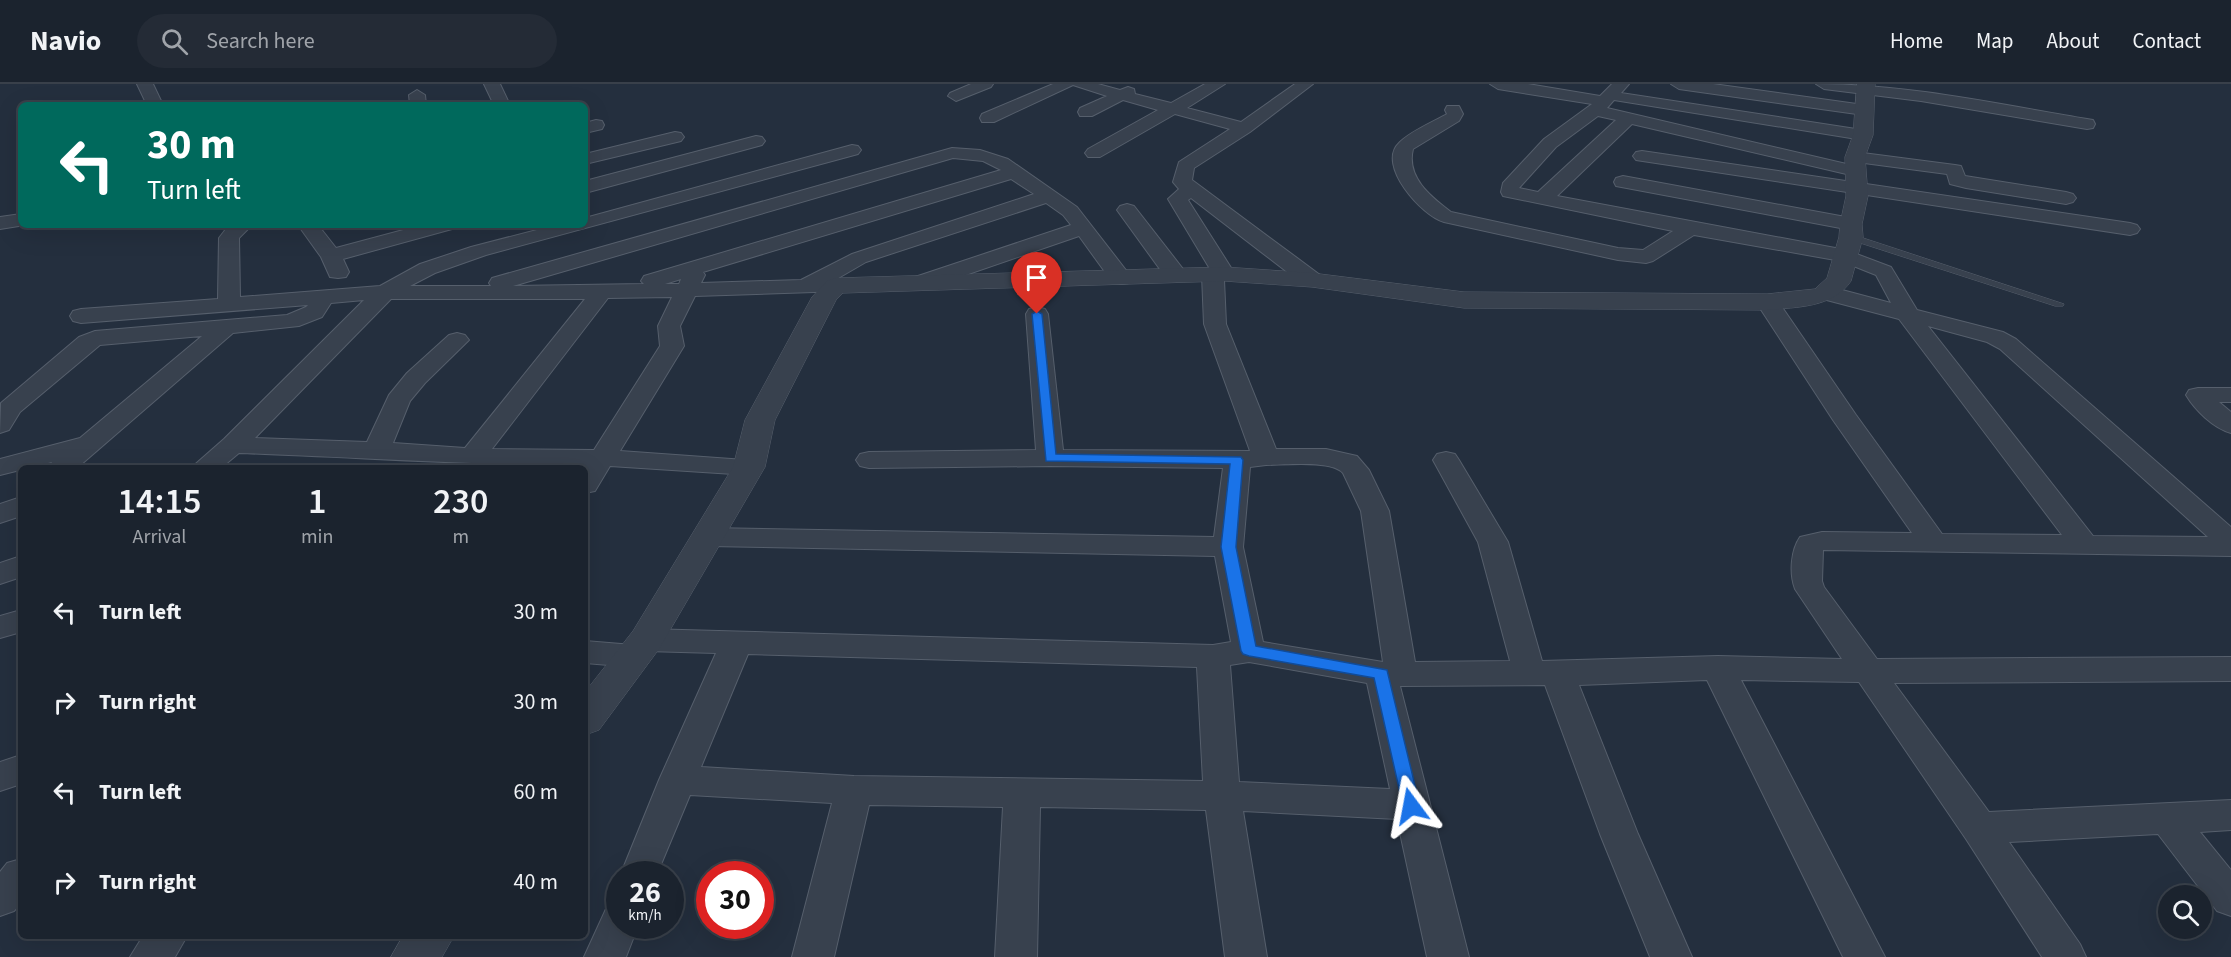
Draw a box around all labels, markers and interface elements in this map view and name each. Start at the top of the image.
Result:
search box [137,14,557,68]
text: Navio [30,21,101,61]
icon: search [158,25,191,58]
text: Search here [206,25,315,57]
text: Home [1890,26,1943,56]
text: Map [1976,26,2014,56]
text: About [2047,26,2099,56]
text: Contact [2132,26,2201,56]
text: 30 m [147,115,236,175]
icon: left [48,126,126,204]
text: Turn left [147,171,241,210]
pin [1011,252,1062,314]
icon: arrive [1020,261,1053,294]
text: 14:15 [118,476,201,527]
text: 1 [308,476,326,527]
text: 230 [433,476,488,527]
text: Arrival [133,523,186,551]
text: min [301,523,333,551]
text: m [452,523,469,551]
icon: left [48,596,81,629]
text: Turn left [99,596,181,628]
text: 30 m [513,596,558,628]
icon: right [48,686,81,719]
text: Turn right [99,686,196,718]
text: 30 m [513,686,558,718]
position arrow [1379,774,1443,838]
icon: left [48,776,81,809]
text: Turn left [99,776,181,808]
text: 60 m [513,776,558,808]
speed limit sign: 30 [696,861,774,939]
icon: right [48,866,81,899]
text: Turn right [99,866,196,898]
text: 40 m [513,866,558,898]
text: 26 [629,871,661,914]
map controls [2158,885,2212,939]
button: search [2158,885,2212,939]
text: km/h [628,905,662,926]

